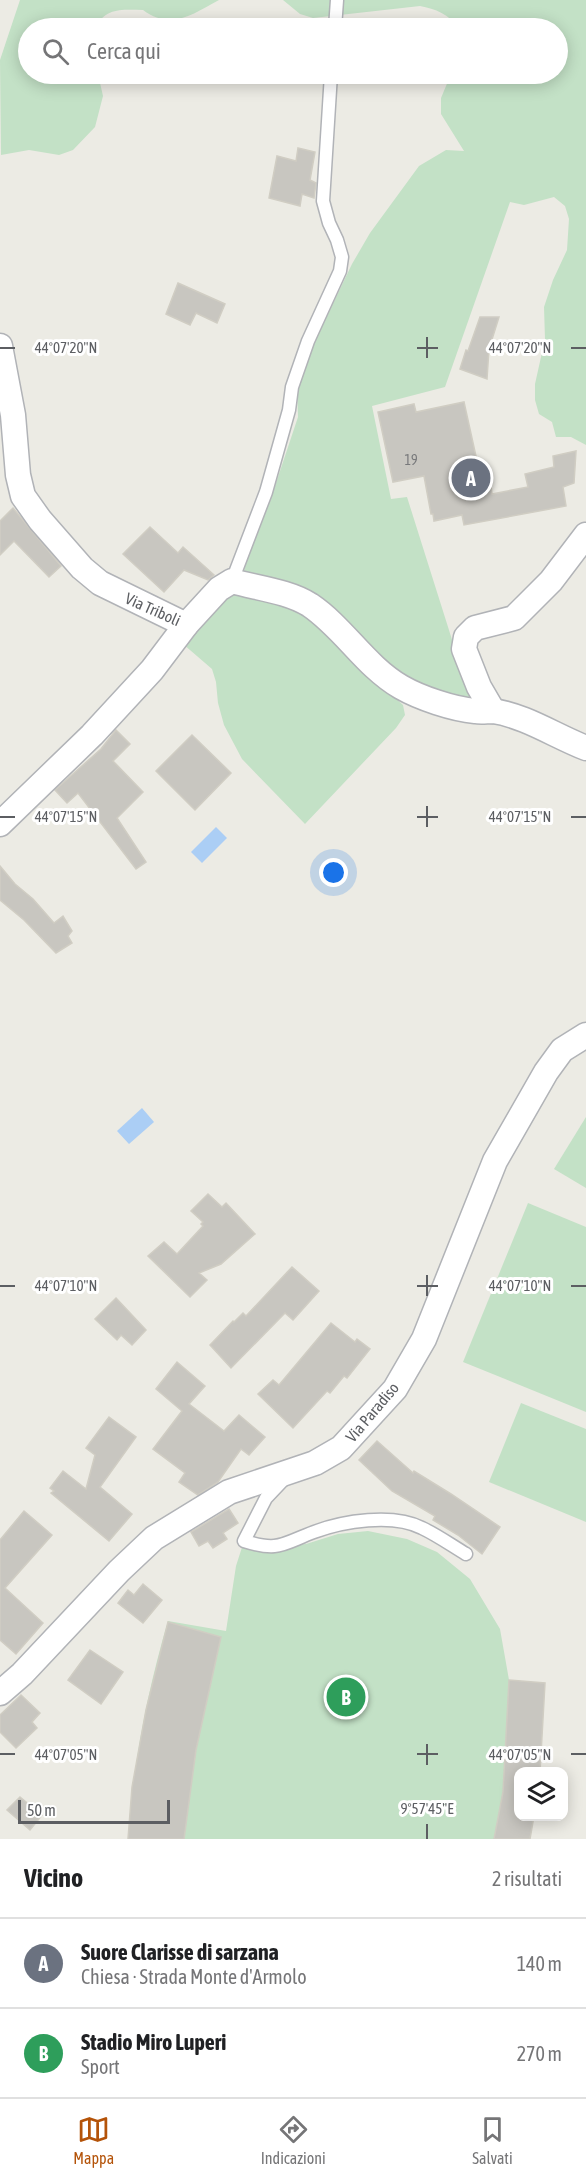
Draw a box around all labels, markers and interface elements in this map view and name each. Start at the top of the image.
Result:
search box [18,18,568,84]
icon: search [39,35,72,68]
text: Cerca qui [87,38,161,64]
text: 44°07'20"N [35,339,97,356]
text: 44°07'20"N [489,339,551,356]
house number: 19 [404,452,418,468]
pin: A [452,456,490,500]
street label: Via Triboli [123,589,183,629]
text: 44°07'15"N [35,808,97,825]
text: 44°07'15"N [489,808,551,825]
your location [319,858,348,887]
text: 44°07'10"N [35,1277,97,1294]
text: 44°07'10"N [489,1277,551,1294]
street label: Via Paradiso [342,1378,402,1446]
pin: B [326,1674,366,1720]
text: 44°07'05"N [35,1746,97,1763]
text: 44°07'05"N [489,1746,551,1763]
map controls [514,1767,568,1821]
button: layers [514,1767,568,1821]
scale bar [18,1797,170,1824]
text: 9°57'45"E [400,1800,454,1817]
text: 50 m [27,1801,56,1819]
text: Vicino [24,1863,83,1893]
text: 2 risultati [492,1867,562,1890]
text: Suore Clarisse di sarzana [81,1939,279,1965]
text: A [39,1952,48,1975]
text: 140 m [517,1952,562,1975]
text: Chiesa · Strada Monte d'Armolo [81,1965,307,1988]
text: Stadio Miro Luperi [81,2029,226,2055]
text: B [39,2042,48,2065]
text: 270 m [517,2042,562,2065]
text: Sport [81,2055,120,2078]
tab: Mappa [73,2113,114,2167]
tab: Indicazioni [261,2113,326,2167]
tab: Salvati [472,2113,513,2167]

